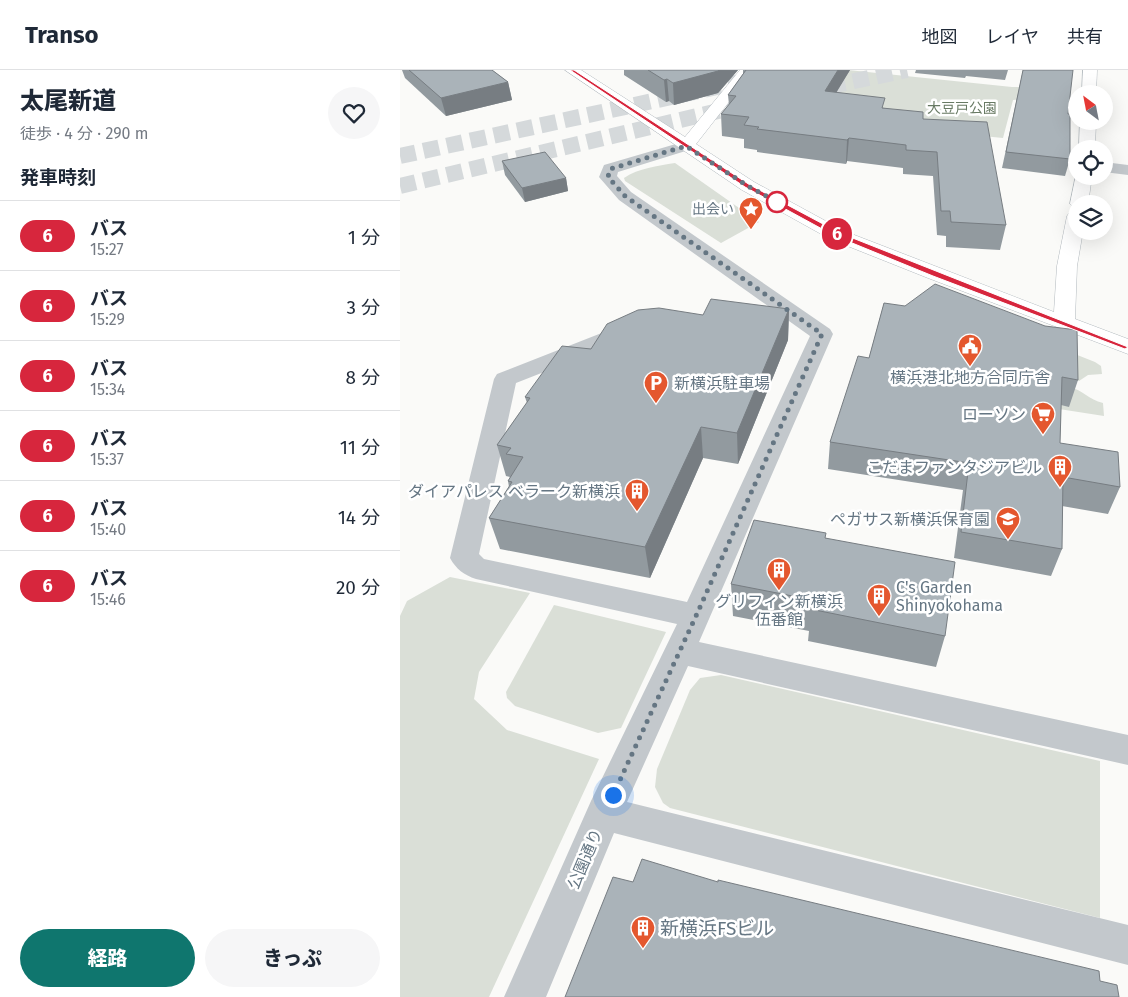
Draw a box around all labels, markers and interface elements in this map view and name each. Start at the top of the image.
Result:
text: Transo [25,21,99,49]
text: 地図 [922,26,958,48]
text: レイヤ [986,26,1039,48]
text: 共有 [1067,26,1103,48]
north arrow [1068,85,1112,130]
map controls [1068,85,1113,240]
text: 太尾新道 [20,87,116,115]
button: heart [328,87,380,139]
park label: 大豆戸公園 [927,100,997,117]
text: 徒歩 · 4 分 · 290 m [20,124,148,143]
button: locate [1068,140,1113,185]
text: 発車時刻 [20,166,96,189]
unlabelled marker [766,191,788,213]
button: layers [1068,195,1113,240]
place icon: 出会い [738,196,764,230]
place label: 出会い [692,201,734,218]
text: バス [90,217,128,240]
line badge: 6 [821,218,853,250]
text: 6 [832,223,842,245]
text: 6 [42,225,53,247]
text: 1 分 [348,226,380,249]
text: 15:27 [90,240,124,259]
text: バス [90,287,128,310]
text: 6 [42,295,53,317]
text: 3 分 [346,296,380,319]
text: 15:29 [90,310,125,329]
public building icon: 横浜港北地方合同庁舎 [957,333,983,367]
text: バス [90,357,128,380]
text: 6 [42,365,53,387]
text: 8 分 [345,366,380,389]
place label: 横浜港北地方合同庁舎 [890,368,1050,387]
parking icon: 新横浜駐車場 [643,370,669,404]
place label: 新横浜駐車場 [674,374,770,393]
text: 15:34 [90,380,125,399]
supermarket icon: ローソン [1030,401,1056,435]
place label: ローソン [962,405,1026,424]
text: バス [90,427,128,450]
text: 6 [42,435,53,457]
text: 11 分 [340,436,380,459]
text: 15:37 [90,450,124,469]
building icon: こだまファンタジアビル [1047,454,1073,488]
place label: こだまファンタジアビル [866,458,1042,477]
building icon: ダイアパレス ベラーク新横浜 [624,478,650,512]
place label: ダイアパレス ベラーク新横浜 [408,482,620,501]
text: バス [90,497,128,520]
text: 6 [42,505,53,527]
text: 14 分 [338,506,380,529]
school or university icon: ペガサス新横浜保育園 [995,506,1021,540]
place label: ペガサス新横浜保育園 [830,510,990,529]
text: 15:40 [90,520,126,539]
building icon: グリフィン新横浜 伍番館 [766,557,792,591]
text: バス [90,567,128,590]
text: 6 [42,575,53,597]
text: 20 分 [336,576,380,599]
place label: C's Garden Shinyokohama [896,578,1003,615]
building icon: C's Garden Shinyokohama [866,583,892,617]
text: 15:46 [90,590,126,609]
place label: グリフィン新横浜 伍番館 [715,592,843,629]
your location [601,783,626,808]
street label: 公園通り [564,826,606,892]
building icon: 新横浜FSビル [630,915,656,949]
place label: 新横浜FSビル [660,917,774,940]
button: 経路 [20,929,195,987]
button: きっぷ [205,929,380,987]

